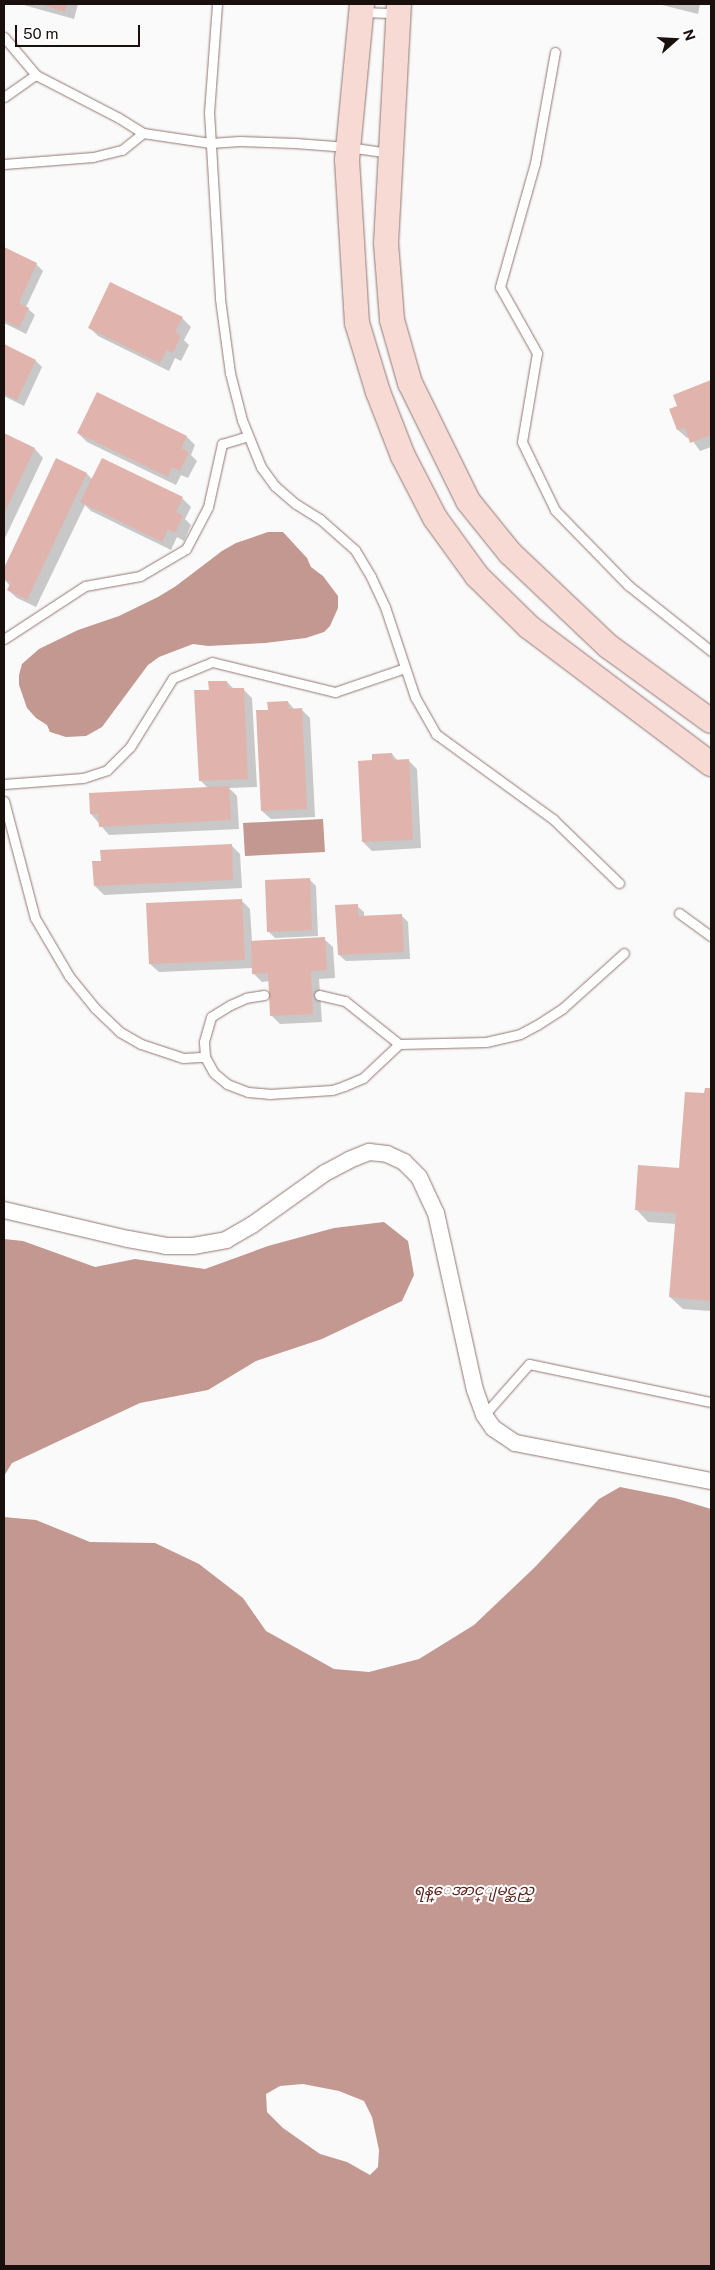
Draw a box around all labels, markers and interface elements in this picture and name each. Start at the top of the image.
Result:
scale bar [18,15,142,47]
north arrow [650,15,700,65]
text: 50 m [23,25,58,42]
text: N [680,27,699,43]
water label: ရန္ေအာင္ျမင္ဆည္ [414,1881,534,1899]

